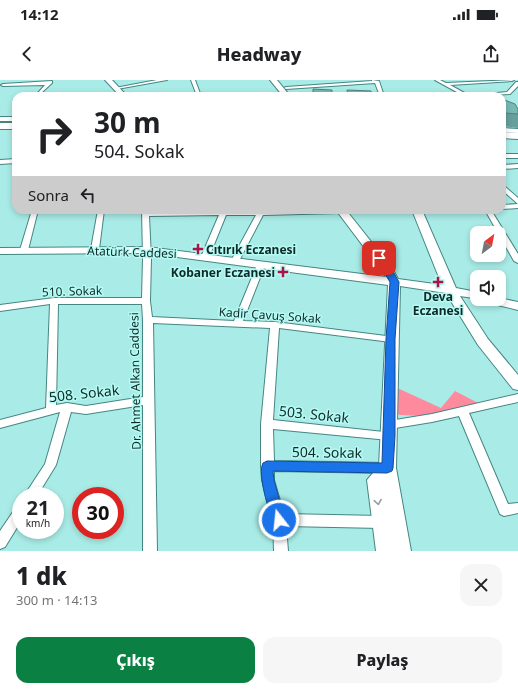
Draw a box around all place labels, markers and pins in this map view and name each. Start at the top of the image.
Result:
place label: Cıtırık Eczanesi [206,241,296,258]
pin [362,241,396,275]
marker: Cıtırık Eczanesi [193,244,203,254]
place label: Kobaner Eczanesi [171,264,275,281]
marker: Kobaner Eczanesi [278,267,288,277]
marker: Deva Eczanesi [433,277,443,287]
place label: Deva Eczanesi [413,288,463,319]

